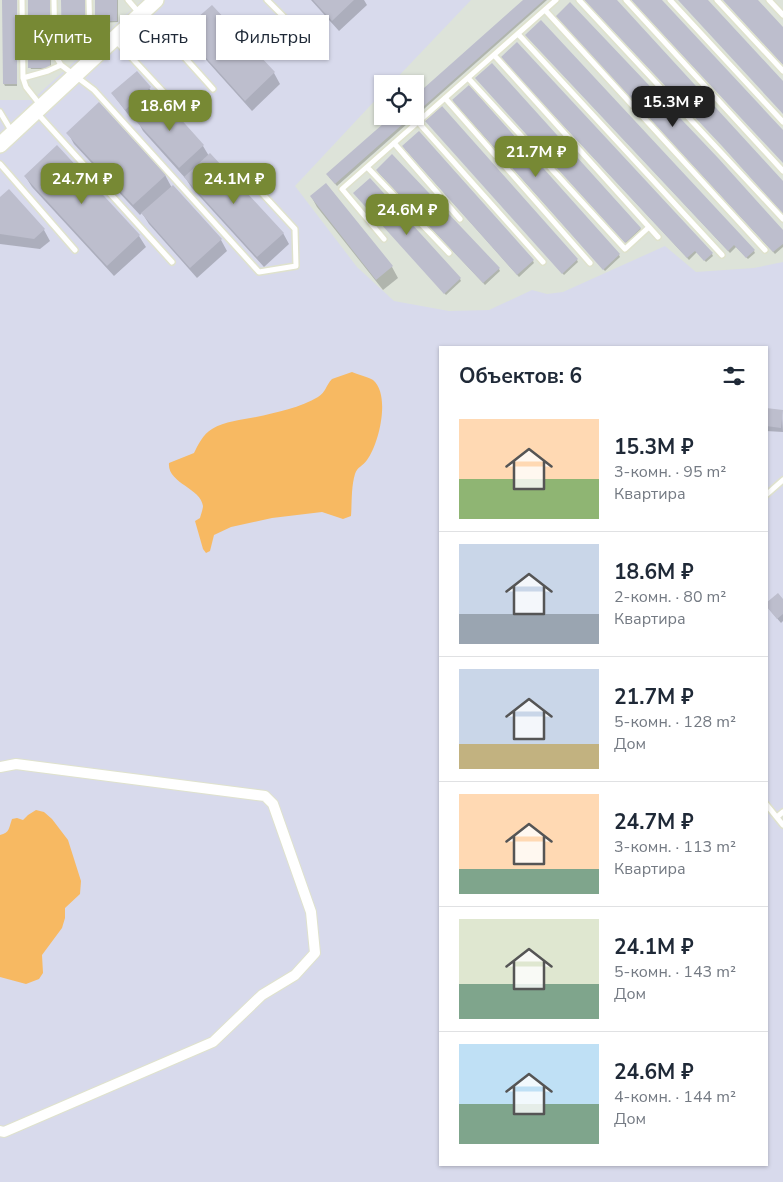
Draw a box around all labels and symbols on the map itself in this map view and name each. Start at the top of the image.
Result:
pin: 15.3M ₽ [627,86,719,128]
pin: 18.6M ₽ [124,90,216,132]
pin: 21.7M ₽ [490,136,582,178]
pin: 24.7M ₽ [36,162,128,205]
pin: 24.1M ₽ [188,162,280,205]
pin: 24.6M ₽ [361,194,453,236]

